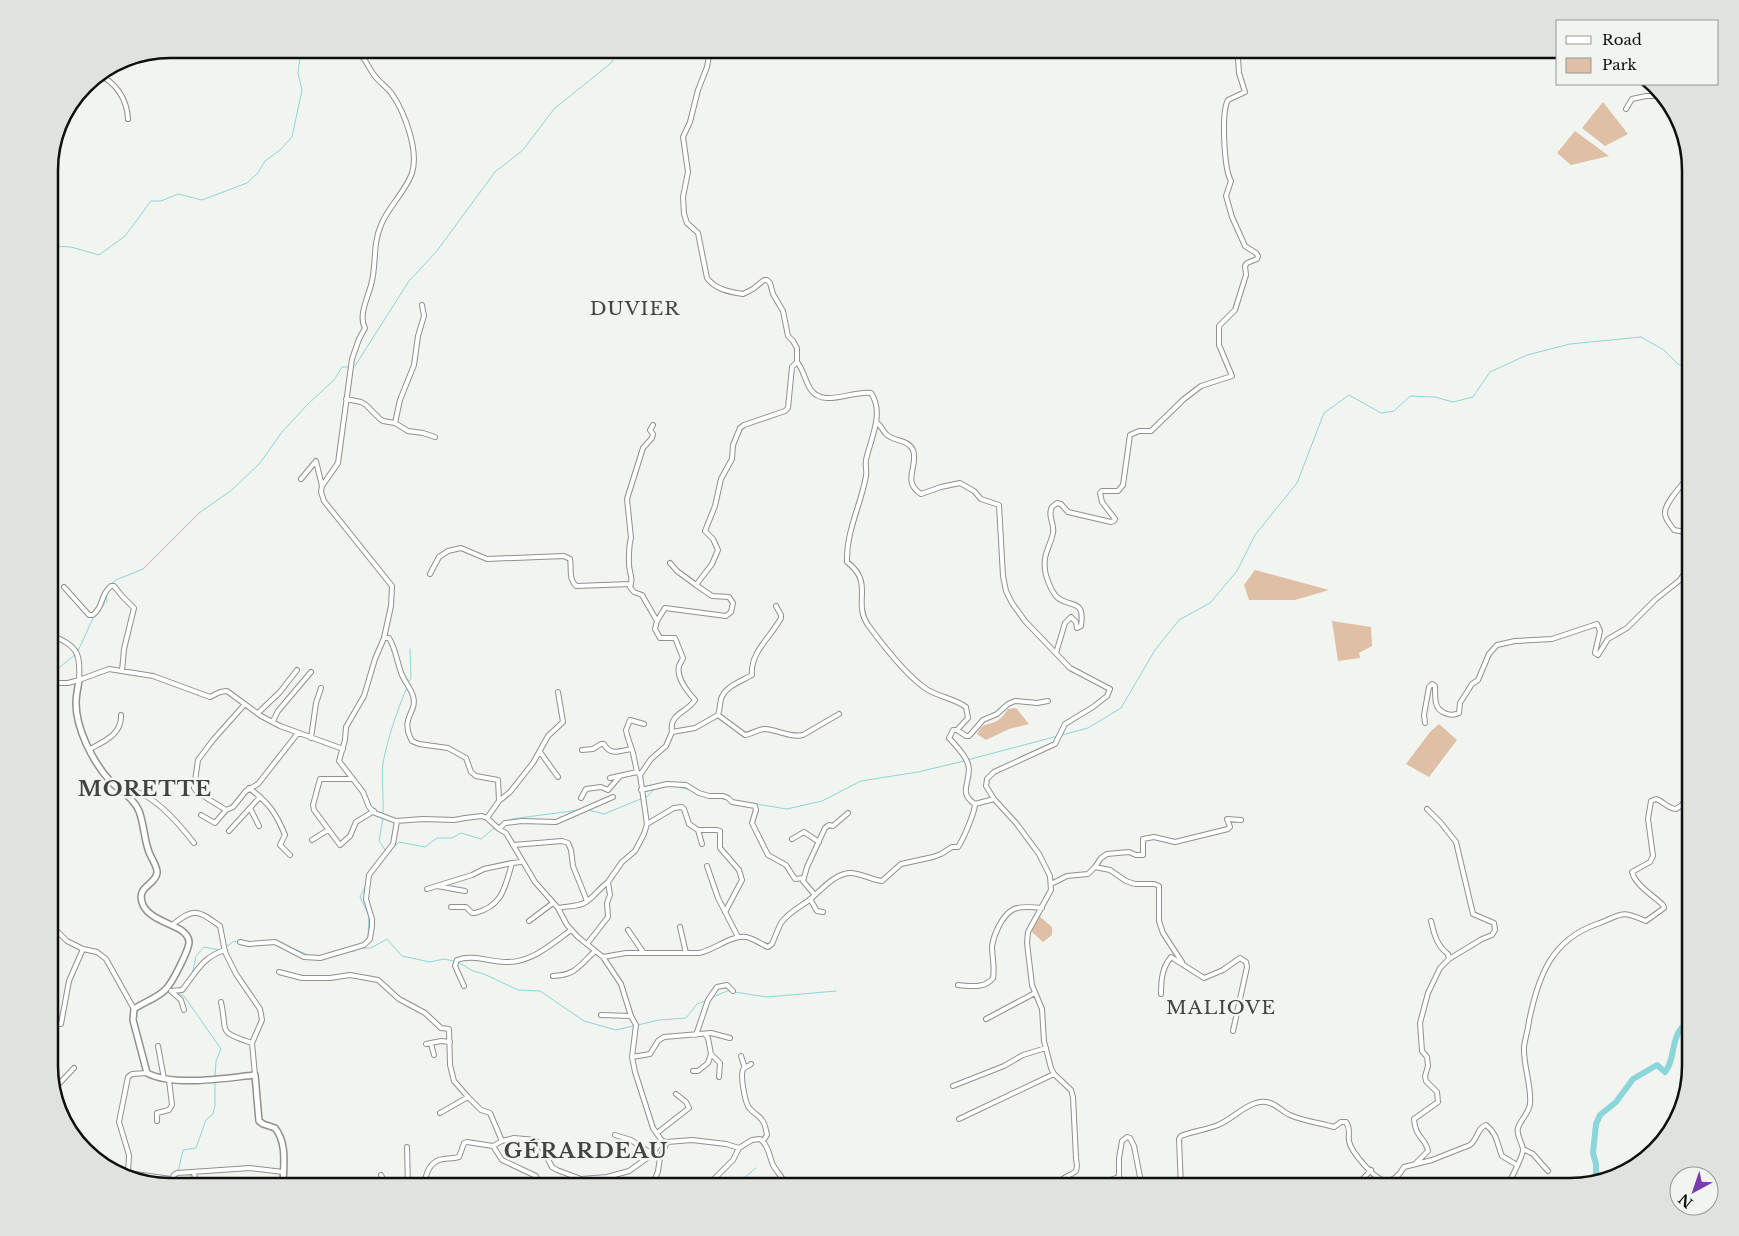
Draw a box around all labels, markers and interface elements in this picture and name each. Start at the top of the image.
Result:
legend [1556,20,1719,85]
text: Road [1602,30,1642,49]
text: Park [1602,55,1638,74]
district label: DUVIER [590,297,680,320]
district label: MORETTE [78,776,212,802]
district label: MALIOVE [1166,996,1276,1019]
district label: GÉRARDEAU [504,1138,668,1164]
north arrow [1669,1166,1719,1216]
text: N [1675,1190,1696,1212]

